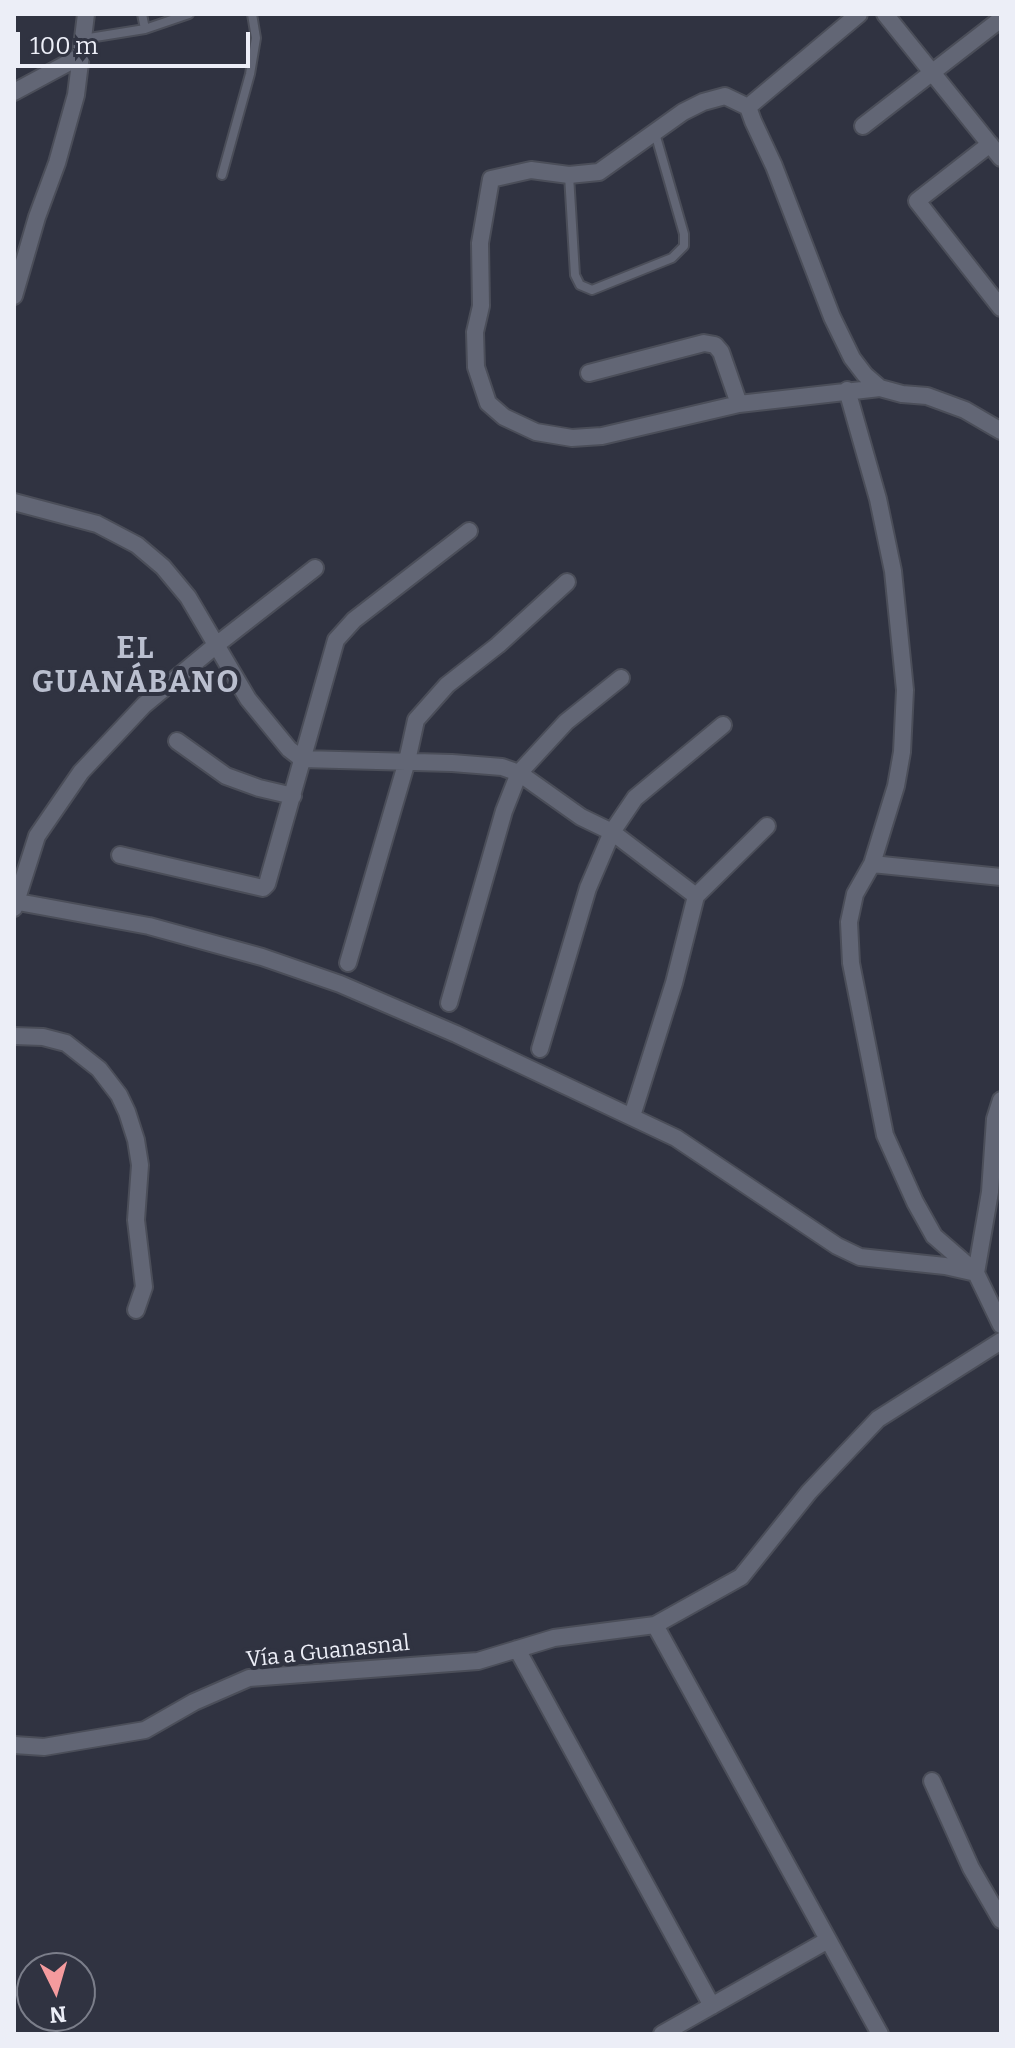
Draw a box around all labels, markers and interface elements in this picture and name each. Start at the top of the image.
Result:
scale bar [20,16,254,66]
text: 100 m [30,32,98,60]
district label: EL GUANÁBANO [32,632,240,702]
street label: Vía a Guanasnal [245,1630,411,1674]
north arrow [16,1952,96,2032]
text: N [48,2000,68,2029]

